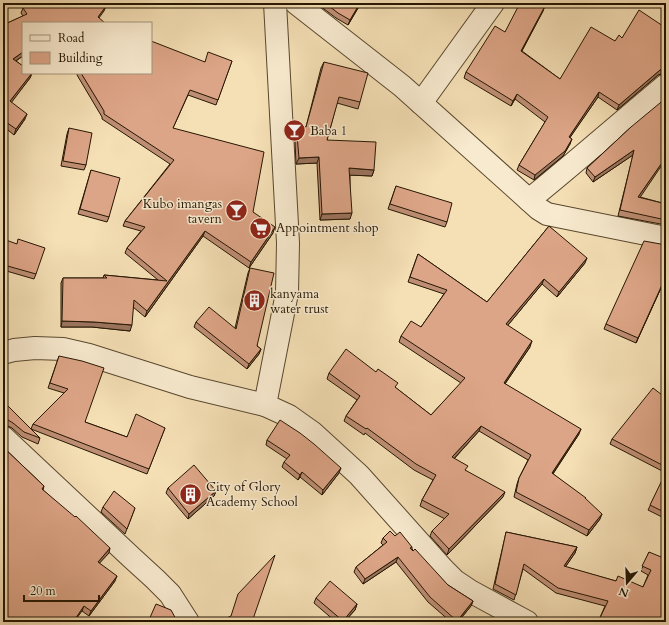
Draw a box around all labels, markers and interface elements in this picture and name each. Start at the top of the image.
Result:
legend [22,22,152,74]
text: Road [58,30,85,46]
text: Building [58,50,103,66]
bar icon: Baba 1 [281,118,307,144]
place label: Baba 1 [310,122,347,140]
place label: Kubo imangas tavern [143,195,223,228]
bar icon: Kubo imangas tavern [224,198,250,224]
supermarket icon: Appointment shop [247,215,273,241]
place label: Appointment shop [276,219,379,237]
place label: kanyama water trust [270,285,329,318]
building icon: kanyama water trust [242,288,268,314]
place label: City of Glory Academy School [206,478,299,511]
building icon: City of Glory Academy School [177,481,203,507]
north arrow [607,563,647,603]
scale bar [24,577,99,603]
text: 20 m [30,583,57,599]
text: N [617,583,631,601]

